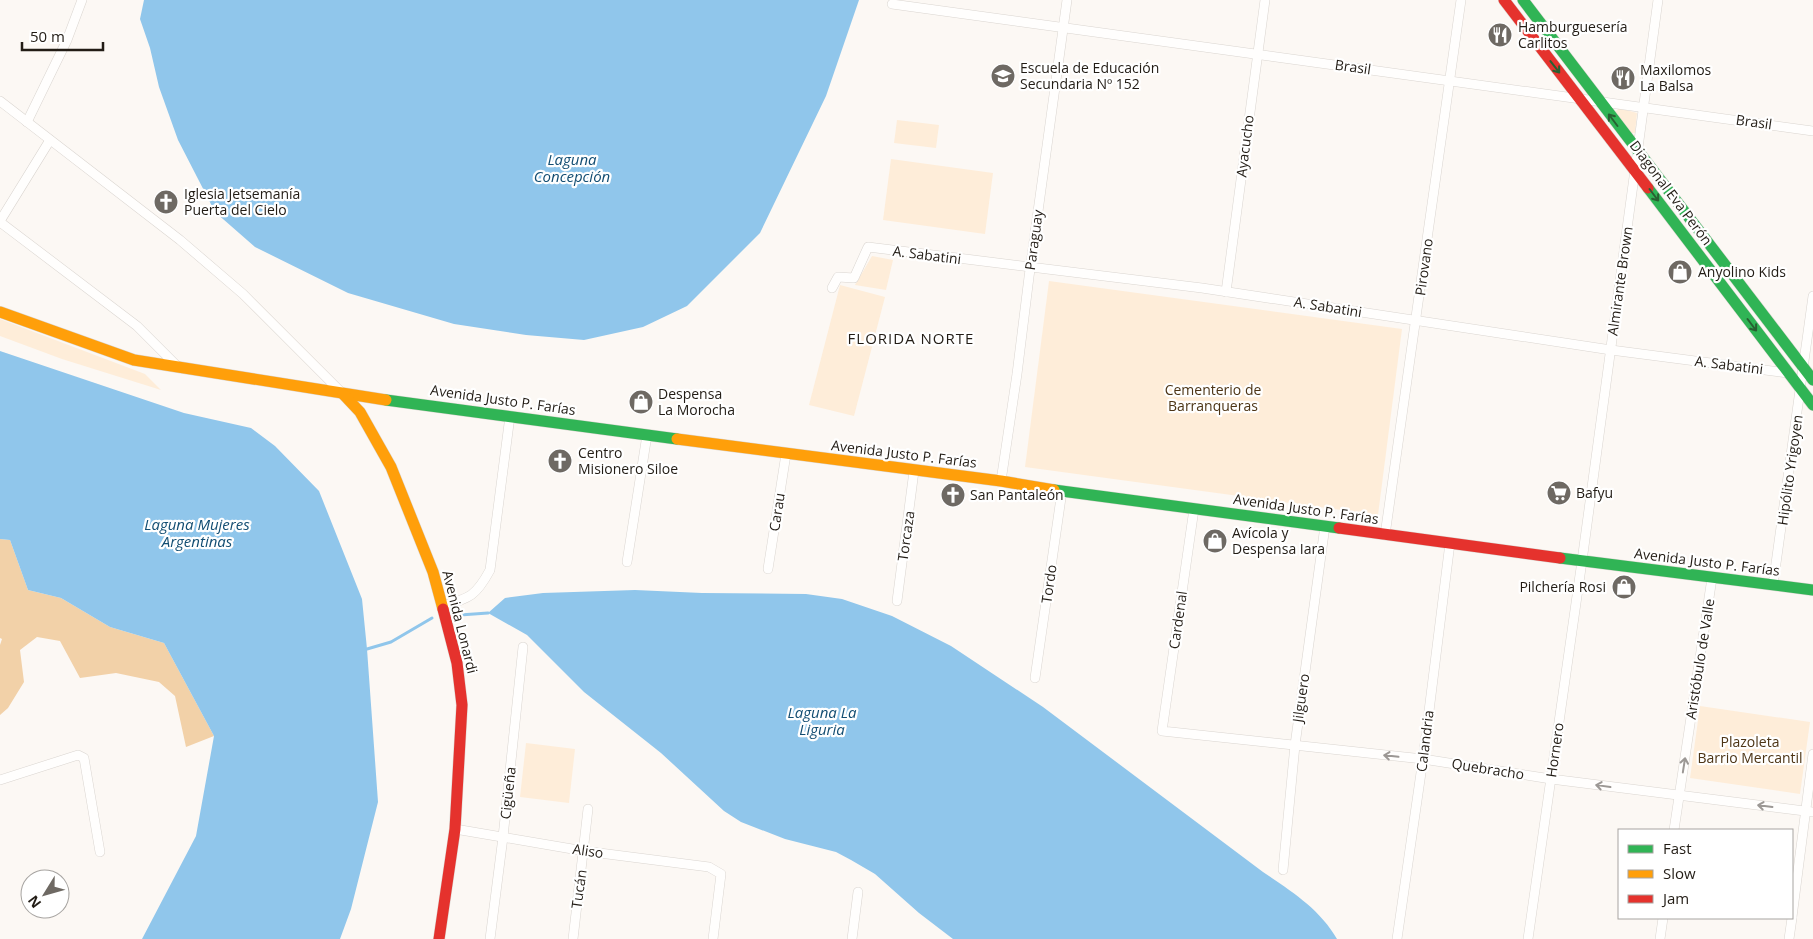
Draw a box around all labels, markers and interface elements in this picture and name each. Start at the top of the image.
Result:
place label: Hamburguesería Carlitos [1518,17,1628,52]
scale bar [22,20,104,52]
restaurant icon: Hamburguesería Carlitos [1487,22,1513,48]
text: 50 m [30,26,65,46]
street label: Brasil [1334,55,1372,78]
place label: Escuela de Educación Secundaria Nº 152 [1020,58,1159,93]
one-way arrow [1549,60,1560,73]
place label: Maxilomos La Balsa [1640,60,1712,95]
school or university icon: Escuela de Educación Secundaria Nº 152 [990,63,1016,89]
restaurant icon: Maxilomos La Balsa [1610,65,1636,91]
street label: Brasil [1735,110,1773,133]
street label: Ayacucho [1231,114,1258,178]
one-way arrow [1607,114,1618,127]
street label: Diagonal Eva Perón [1626,137,1717,249]
water label: Laguna Concepción [534,149,610,186]
place label: Iglesia Jetsemanía Puerta del Cielo [184,184,300,219]
one-way arrow [1648,188,1659,201]
church icon: Iglesia Jetsemanía Puerta del Cielo [153,189,179,215]
street label: Paraguay [1020,208,1047,271]
street label: Almirante Brown [1602,225,1637,337]
street label: Pirovano [1410,237,1437,297]
street label: A. Sabatini [892,241,962,268]
shop icon: Anyolino Kids [1667,259,1693,285]
place label: Anyolino Kids [1698,262,1786,281]
street label: A. Sabatini [1293,292,1363,321]
one-way arrow [1746,318,1757,331]
district label: FLORIDA NORTE [848,328,974,348]
street label: A. Sabatini [1694,351,1764,378]
street label: Avenida Justo P. Farías [429,380,577,419]
park label: Cementerio de Barranqueras [1165,380,1261,415]
place label: Despensa La Morocha [658,384,735,419]
shop icon: Despensa La Morocha [628,389,654,415]
street label: Hipólito Yrigoyen [1772,413,1807,526]
street label: Avenida Justo P. Farías [830,435,978,472]
place label: Centro Misionero Siloe [578,443,678,478]
church icon: Centro Misionero Siloe [547,448,573,474]
supermarket icon: Bafyu [1546,480,1572,506]
church icon: San Pantaleón [940,482,966,508]
place label: Bafyu [1576,483,1613,502]
place label: San Pantaleón [970,485,1064,504]
street label: Avenida Justo P. Farías [1232,489,1380,528]
street label: Carau [764,491,789,533]
street label: Torcaza [893,510,918,562]
water label: Laguna Mujeres Argentinas [144,514,250,551]
place label: Avícola y Despensa Iara [1232,523,1325,558]
shop icon: Avícola y Despensa Iara [1202,528,1228,554]
street label: Avenida Justo P. Farías [1633,543,1781,580]
street label: Tordo [1036,563,1061,604]
street label: Avenida Lonardi [438,568,482,675]
shop icon: Pilchería Rosi [1611,574,1637,600]
place label: Pilchería Rosi [1519,577,1606,596]
street label: Cardenal [1164,590,1191,650]
street label: Aristóbulo de Valle [1681,597,1718,721]
street label: Jilguero [1287,672,1313,726]
water label: Laguna La Liguria [788,702,857,739]
street label: Calandria [1411,709,1438,773]
street label: Hornero [1541,721,1568,779]
park label: Plazoleta Barrio Mercantil [1697,732,1803,767]
one-way arrow [1383,751,1399,761]
street label: Quebracho [1450,753,1526,784]
one-way arrow [1679,757,1689,773]
street label: Cigüeña [495,766,520,820]
one-way arrow [1596,781,1612,791]
one-way arrow [1757,801,1773,811]
legend [1618,829,1793,919]
text: Fast [1663,838,1692,858]
street label: Aliso [571,839,605,862]
text: Slow [1663,863,1696,883]
street label: Tucán [566,868,591,910]
north arrow [20,869,70,919]
text: Jam [1661,888,1689,908]
text: N [23,892,45,912]

